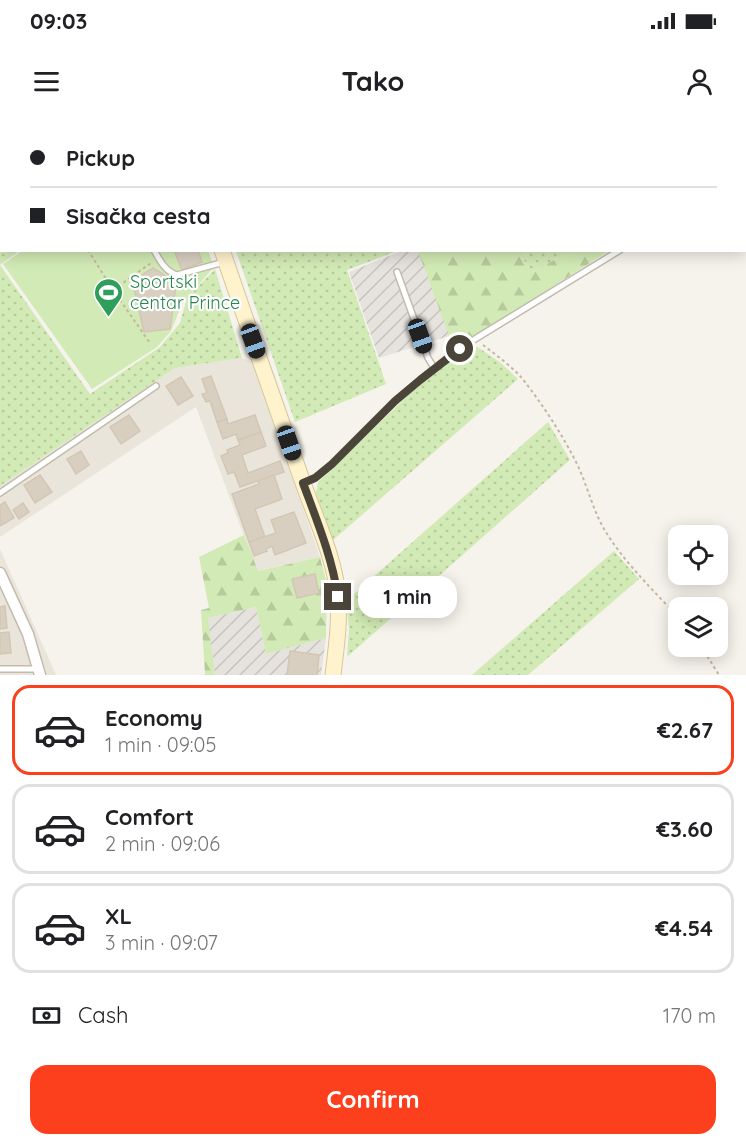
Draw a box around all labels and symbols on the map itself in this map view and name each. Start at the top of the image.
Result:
place label: Sportski centar Prince [130,270,240,314]
sports icon: Sportski centar Prince [93,276,125,318]
car [405,316,435,356]
car [238,321,268,361]
route start [446,335,473,362]
car [275,423,303,463]
callout: 1 min [359,576,458,618]
route end [324,583,351,610]

